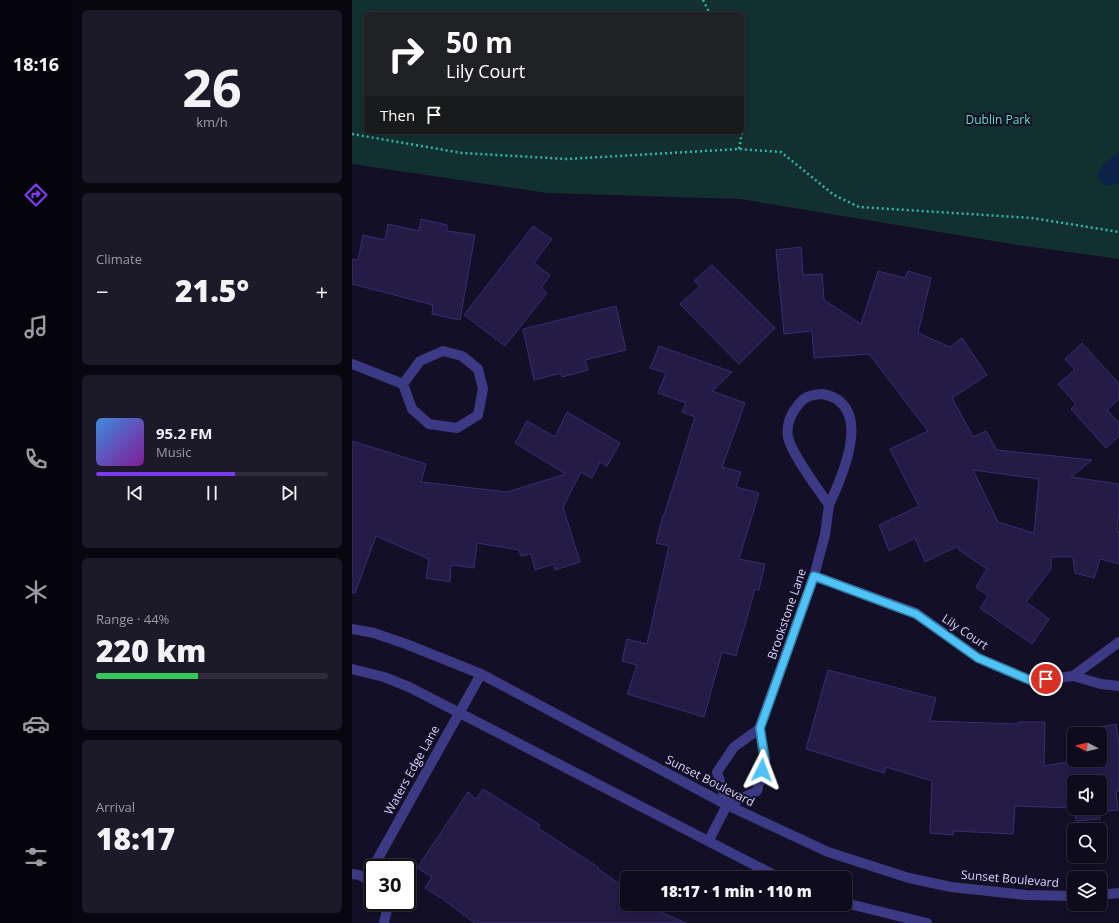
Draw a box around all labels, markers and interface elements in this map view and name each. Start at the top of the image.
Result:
text: 50 m [446,23,513,61]
icon: right [380,28,432,80]
text: 26 [182,51,242,122]
text: 18:16 [13,52,59,76]
text: Lily Court [446,59,525,83]
icon: arrive [423,104,445,126]
text: Then [380,105,415,125]
park label: Dublin Park [965,111,1031,128]
text: km/h [196,113,228,131]
icon: directions [22,181,50,209]
text: Climate [96,250,142,268]
text: 21.5° [175,270,249,311]
text: − [96,276,109,306]
text: + [315,276,328,306]
icon: music [22,313,50,341]
text: 95.2 FM [156,423,212,443]
text: Music [156,443,191,461]
icon: phone [22,445,50,473]
icon: previous [124,482,146,504]
icon: pause [201,482,223,504]
icon: next [278,482,300,504]
street label: Brookstone Lane [763,566,810,661]
icon: climate [22,578,50,606]
text: Range · 44% [96,610,169,628]
street label: Lily Court [939,610,992,653]
text: 220 km [96,630,206,671]
pin [1029,662,1063,696]
icon: arrive [1035,668,1057,690]
icon: car [22,710,50,738]
street label: Waters Edge Lane [380,722,443,818]
north arrow [1067,727,1107,767]
map controls [1067,727,1107,911]
position arrow [741,749,783,791]
street label: Sunset Boulevard [663,751,758,810]
button: sound [1067,775,1107,815]
text: Arrival [96,798,135,816]
text: 18:17 [96,818,175,859]
button: search [1067,823,1107,863]
icon: filters [22,843,50,871]
speed limit sign: 30 [364,859,416,911]
street label: Sunset Boulevard [960,866,1060,891]
button: layers [1067,871,1107,911]
text: 18:17 · 1 min · 110 m [660,881,812,901]

